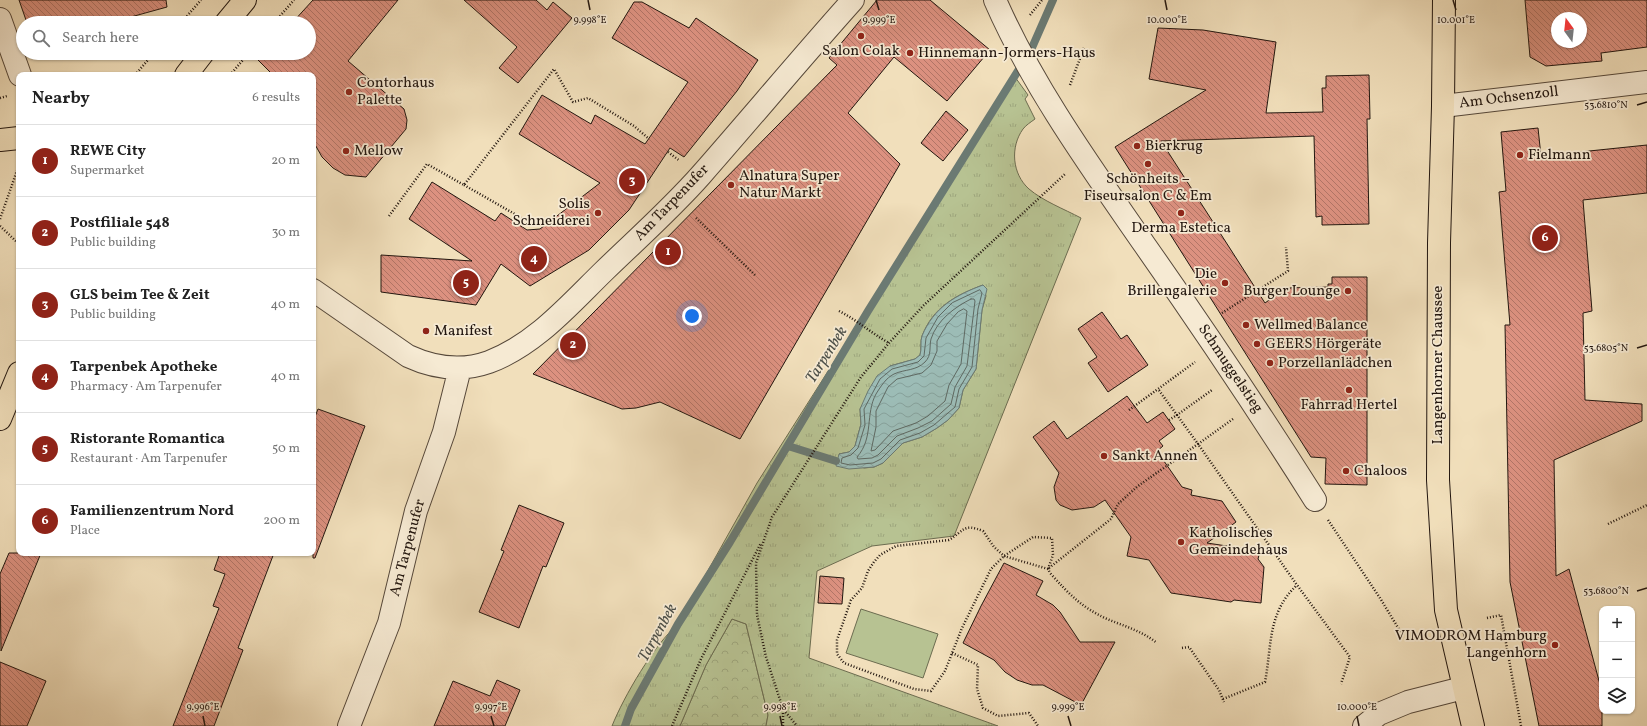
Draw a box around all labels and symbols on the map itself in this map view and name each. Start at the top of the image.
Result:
north arrow [1551,12,1587,48]
text: 9.998°E [574,13,606,27]
text: 9.999°E [863,13,895,27]
text: 10.000°E [1147,13,1187,27]
text: 10.001°E [1437,13,1475,27]
marker: Salon Colak [856,31,866,41]
place label: Salon Colak [822,41,900,62]
place label: Hinnemann-Jormers-Haus [918,43,1096,64]
marker: Hinnemann-Jormers-Haus [905,48,915,58]
place label: Contorhaus Palette [357,73,434,111]
street label: Am Ochsenzoll [1458,81,1560,115]
marker: Contorhaus Palette [344,87,354,97]
text: 53.6810°N [1584,98,1628,112]
place label: Bierkrug [1145,136,1203,157]
place label: Mellow [354,141,404,162]
marker: Bierkrug [1132,141,1142,151]
place label: Fielmann [1528,145,1591,166]
marker: Mellow [341,146,351,156]
marker: Fielmann [1515,150,1525,160]
marker: Schönheits – Fiseursalon C & Em [1143,159,1153,169]
street label: Am Tarpenufer [630,160,714,246]
pin: 3 [619,166,645,196]
place label: Alnatura Super Natur Markt [739,166,839,204]
place label: Schönheits – Fiseursalon C & Em [1084,169,1212,207]
marker: Alnatura Super Natur Markt [726,180,736,190]
place label: Solis Schneiderei [512,194,590,232]
marker: Solis Schneiderei [593,208,603,218]
marker: Derma Estetica [1176,208,1186,218]
place label: Derma Estetica [1131,218,1231,239]
pin: 6 [1532,223,1558,253]
pin: 1 [655,237,681,267]
pin: 4 [521,244,547,274]
place label: Die Brillengalerie [1127,264,1217,302]
pin: 5 [453,268,479,298]
marker: Die Brillengalerie [1220,278,1230,288]
place label: Burger Lounge [1243,281,1340,302]
marker: Burger Lounge [1343,286,1353,296]
street label: Langenhorner Chaussee [1428,286,1449,444]
your location [682,306,702,326]
place label: Wellmed Balance [1254,315,1367,336]
street label: Schmuggelstieg [1192,320,1268,418]
marker: Wellmed Balance [1241,320,1251,330]
place label: Manifest [434,321,493,342]
water label: Tarpenbek [801,322,853,388]
marker: Manifest [421,326,431,336]
pin: 2 [560,330,586,360]
place label: GEERS Hörgeräte [1265,334,1382,355]
marker: GEERS Hörgeräte [1252,339,1262,349]
text: 53.6805°N [1584,341,1629,355]
place label: Porzellanlädchen [1278,353,1392,374]
marker: Porzellanlädchen [1265,358,1275,368]
marker: Fahrrad Hertel [1344,385,1354,395]
place label: Fahrrad Hertel [1301,395,1397,416]
place label: Sankt Annen [1112,446,1198,467]
marker: Sankt Annen [1099,451,1109,461]
place label: Chaloos [1354,461,1407,482]
marker: Chaloos [1341,466,1351,476]
street label: Am Tarpenufer [385,497,431,599]
place label: Katholisches Gemeindehaus [1189,523,1288,561]
marker: Katholisches Gemeindehaus [1176,537,1186,547]
text: 53.6800°N [1583,584,1629,598]
water label: Tarpenbek [633,599,683,666]
place label: VIMODROM Hamburg Langenhorn [1395,626,1547,664]
marker: VIMODROM Hamburg Langenhorn [1550,640,1560,650]
text: 9.996°E [186,700,220,714]
text: 9.997°E [475,700,507,714]
text: 9.998°E [764,700,796,714]
text: 9.999°E [1052,700,1084,714]
text: 10.000°E [1337,700,1377,714]

